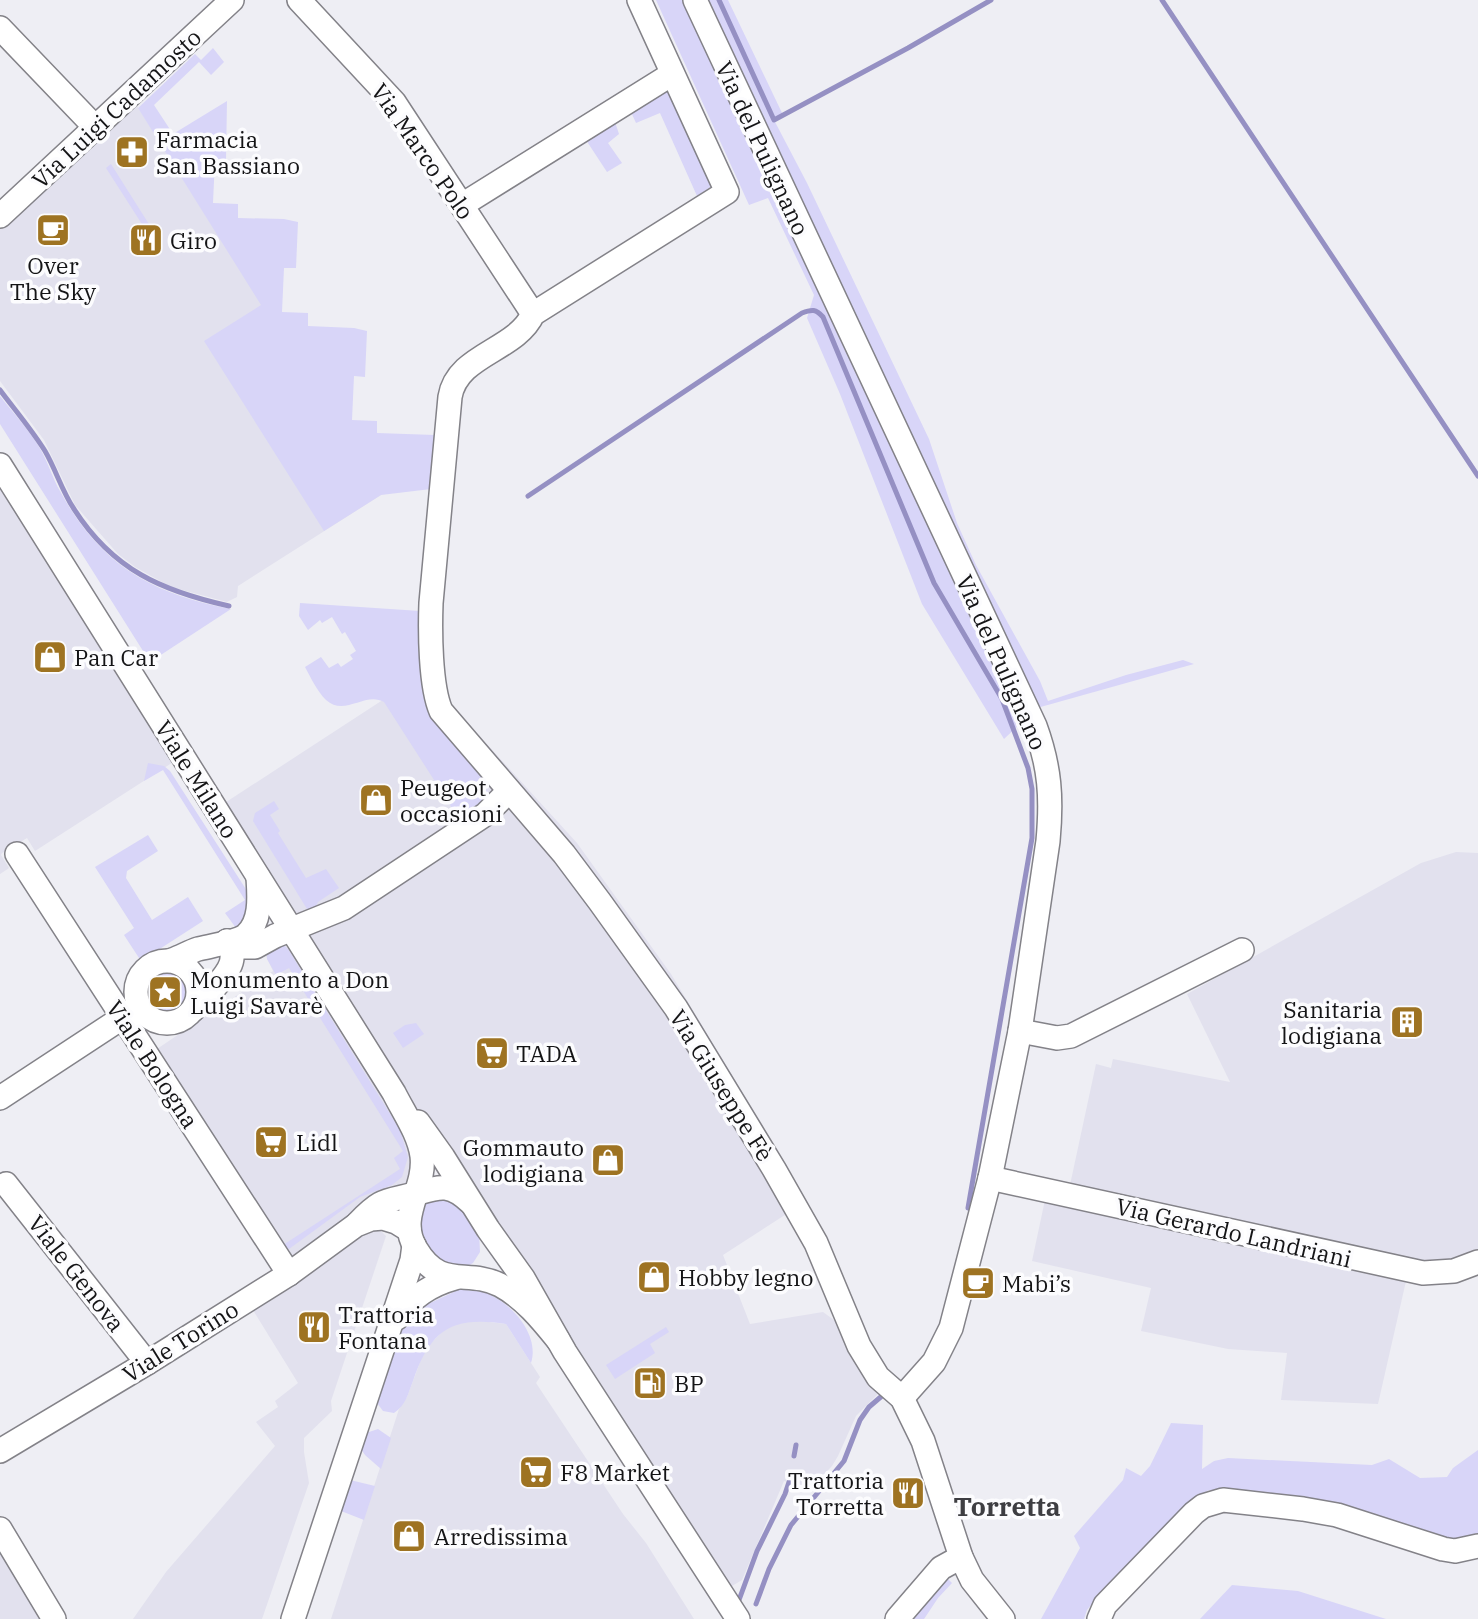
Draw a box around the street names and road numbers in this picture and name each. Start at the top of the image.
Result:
street label: Via Luigi Cadamosto [25,22,207,194]
street label: Via del Pulignano [710,56,816,240]
street label: Via Marco Polo [365,77,481,225]
street label: Via del Pulignano [950,570,1054,754]
street label: Viale Milano [149,714,245,844]
street label: Viale Bologna [100,994,206,1134]
street label: Via Giuseppe Fè [663,1003,781,1167]
street label: Via Gerardo Landriani [1113,1190,1355,1274]
street label: Viale Genova [22,1209,132,1337]
street label: Viale Torino [116,1294,244,1388]

